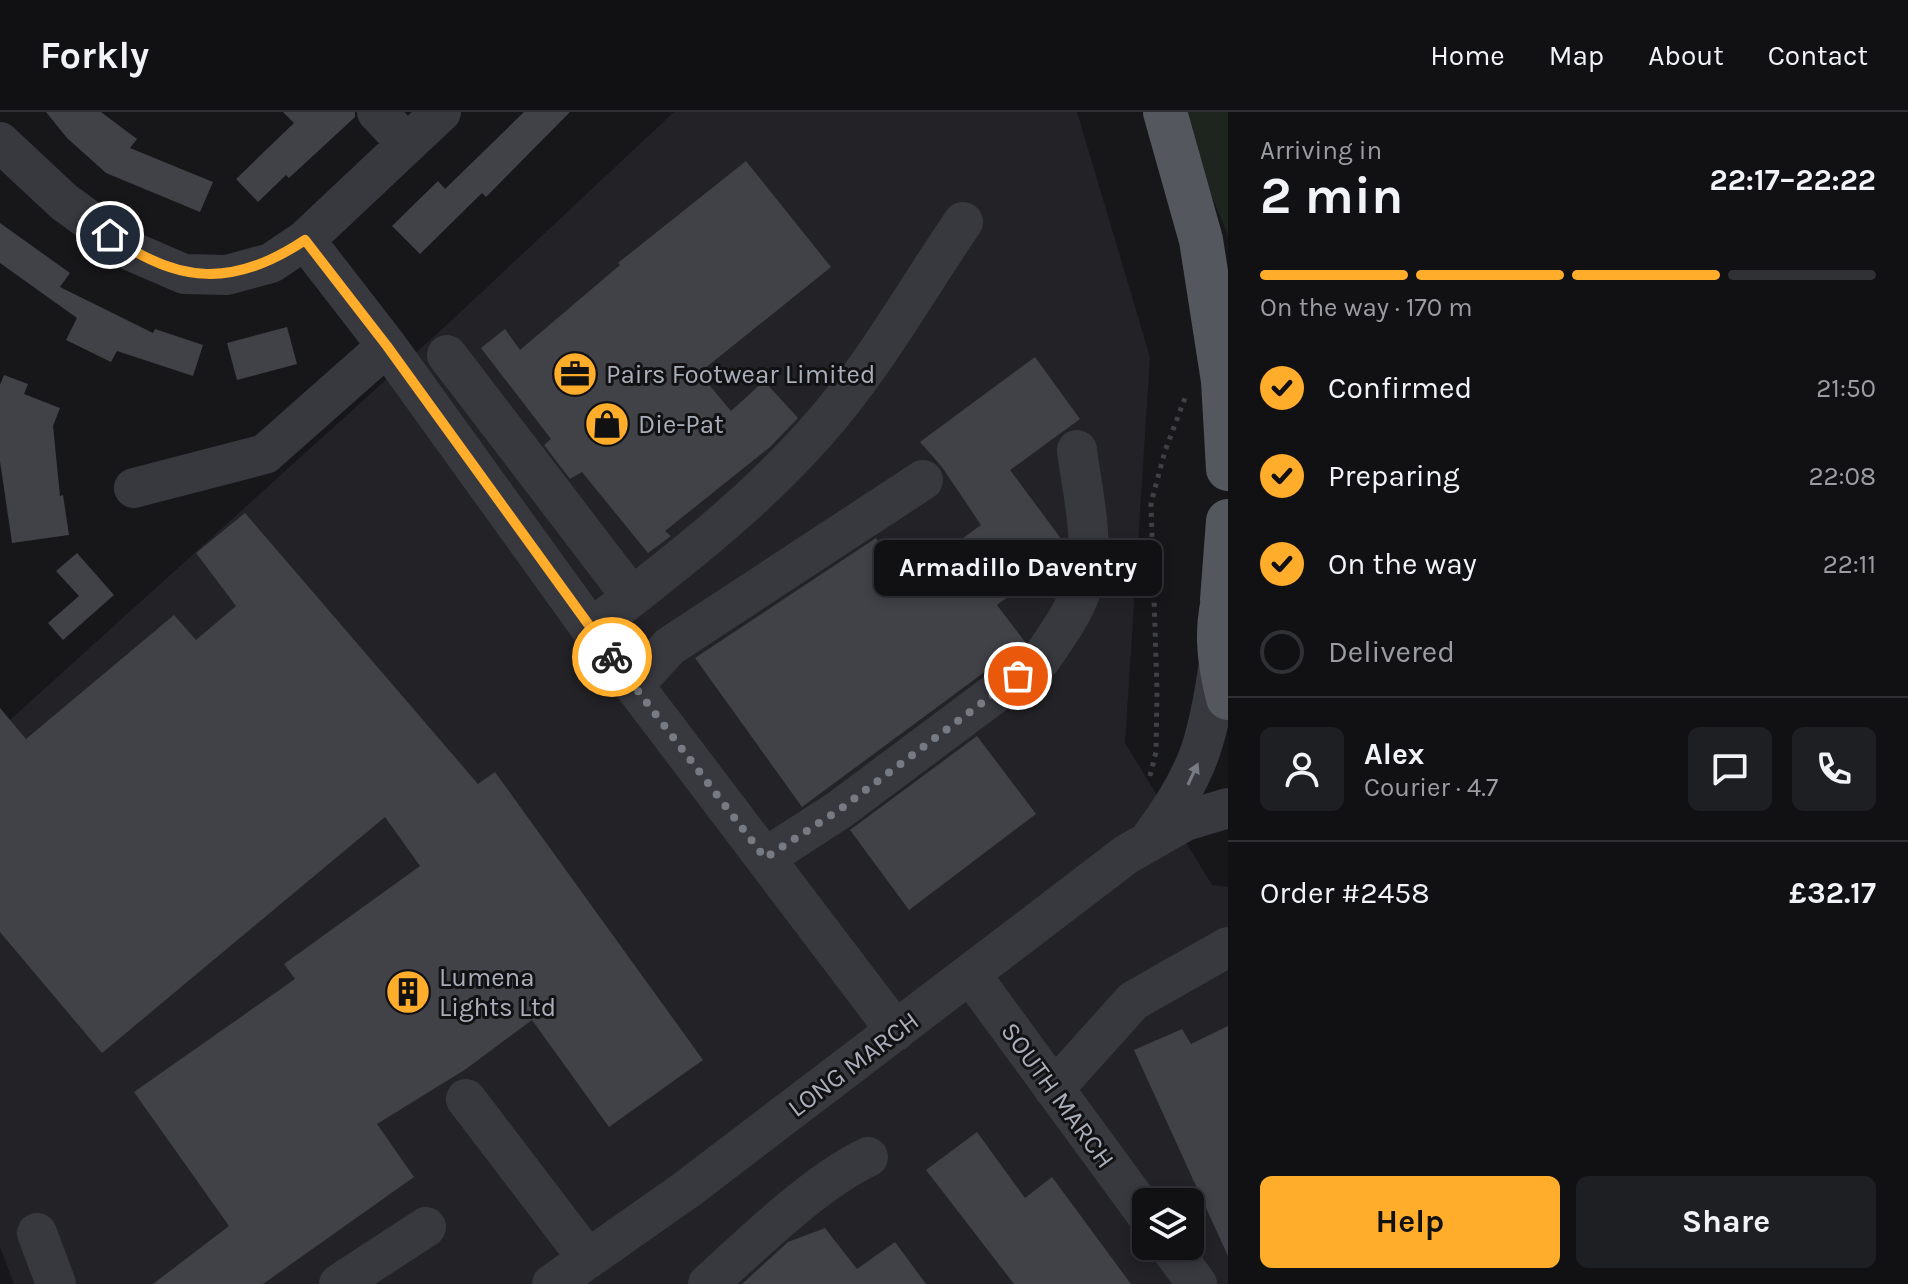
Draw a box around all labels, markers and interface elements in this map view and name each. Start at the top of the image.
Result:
text: Forkly [40,33,149,78]
text: Home [1430,39,1505,72]
text: Map [1549,39,1604,72]
text: About [1648,39,1724,72]
text: Contact [1768,39,1868,72]
text: Arriving in [1260,135,1382,166]
text: 22:17–22:22 [1710,162,1876,198]
text: 2 min [1260,165,1403,226]
pin [76,201,144,269]
icon: home [88,213,132,257]
text: On the way · 170 m [1260,292,1473,323]
office icon: Pairs Footwear Limited [551,350,599,398]
place label: Pairs Footwear Limited [606,359,875,390]
icon: check [1260,366,1304,410]
text: Confirmed [1328,370,1472,406]
text: 21:50 [1816,373,1876,404]
shop icon: Die-Pat [583,400,631,448]
place label: Die-Pat [638,409,724,440]
icon: check [1260,454,1304,498]
text: Preparing [1328,458,1460,494]
text: 22:08 [1808,461,1876,492]
callout: Armadillo Daventry [874,540,1162,596]
icon: check [1260,542,1304,586]
text: On the way [1328,546,1477,582]
text: 22:11 [1823,549,1876,580]
text: Armadillo Daventry [899,552,1137,583]
courier [572,617,652,697]
text: Delivered [1328,634,1455,670]
icon: bike [590,635,634,679]
pin [984,642,1052,710]
icon: bag [996,654,1040,698]
button: person [1260,727,1344,811]
button: chat [1688,727,1772,811]
button: phone [1792,727,1876,811]
text: Alex [1364,736,1424,772]
one-way arrow [1186,762,1200,786]
text: Courier · 4.7 [1364,772,1498,803]
text: Order #2458 [1260,875,1430,911]
text: £32.17 [1789,875,1876,911]
place label: Lumena Lights Ltd [439,962,556,1023]
building icon: Lumena Lights Ltd [384,968,432,1016]
street label: LONG MARCH [782,1005,925,1124]
street label: SOUTH MARCH [994,1017,1121,1174]
button: Help [1260,1176,1560,1268]
button: Share [1576,1176,1876,1268]
map controls [1132,1188,1204,1260]
button: layers [1132,1188,1204,1260]

